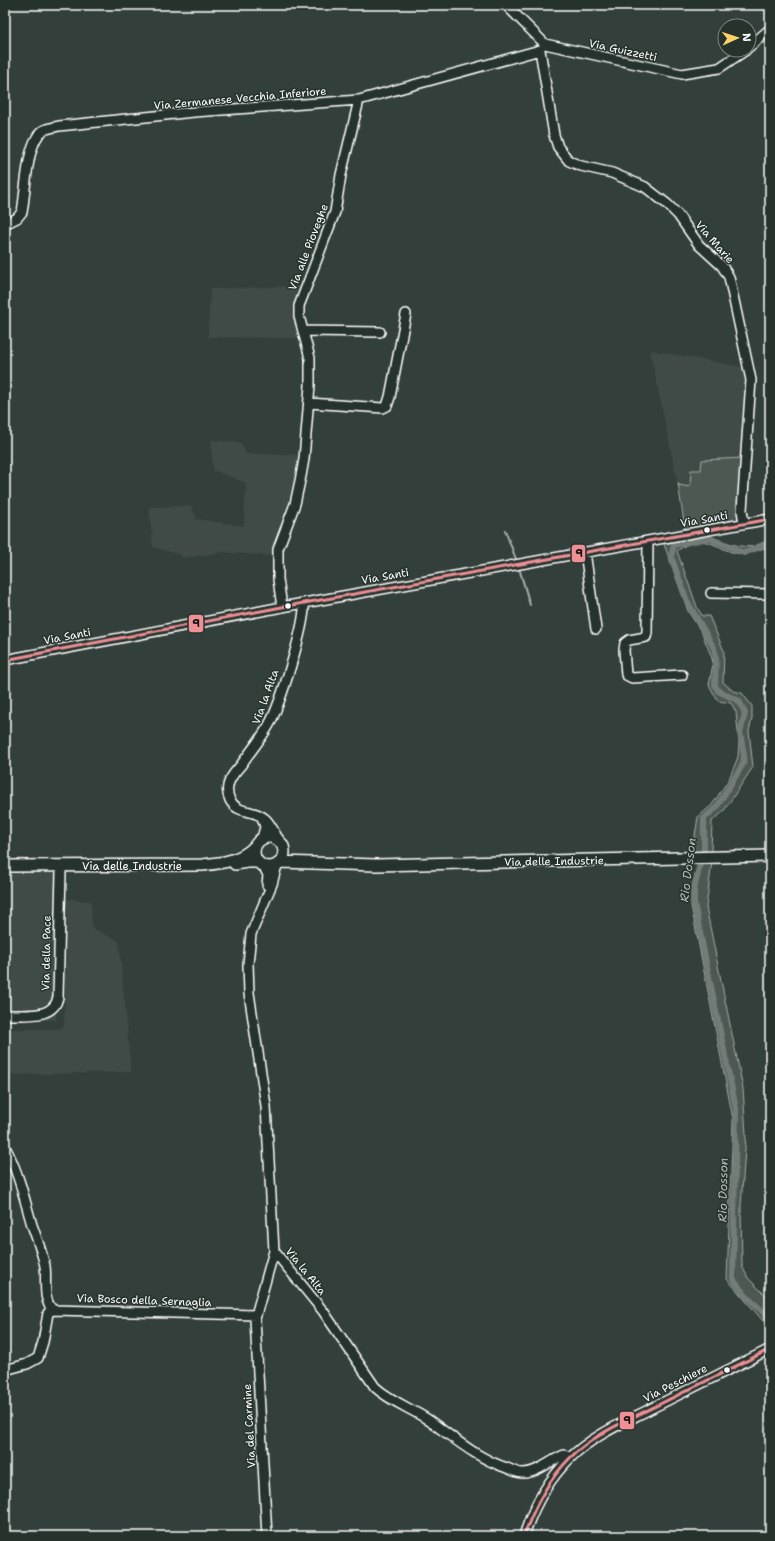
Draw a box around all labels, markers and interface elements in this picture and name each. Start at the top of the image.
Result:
north arrow [717,18,757,58]
text: N [739,33,754,43]
street label: Via Guizzetti [587,36,658,65]
street label: Via Zermanese Vecchia Inferiore [153,83,327,114]
street label: Via alle Pioveghe [285,202,332,293]
street label: Via Marie [692,218,737,267]
street label: Via Santi [679,508,729,531]
unlabelled marker [702,525,712,535]
line badge: 9 [571,544,586,563]
text: 9 [575,546,583,561]
street label: Via Santi [360,565,410,588]
unlabelled marker [283,601,293,611]
line badge: 9 [188,614,204,633]
text: 9 [192,616,200,631]
street label: Via Santi [42,625,92,648]
street label: Via la Alta [249,668,282,727]
water label: Rio Dosson [676,837,700,903]
street label: Via delle Industrie [504,853,604,870]
street label: Via delle Industrie [82,859,182,874]
street label: Via della Pace [38,915,55,991]
water label: Rio Dosson [714,1158,732,1222]
street label: Via la Alta [282,1244,330,1298]
street label: Via Bosco della Sernaglia [76,1291,212,1310]
street label: Via Peschiere [641,1361,710,1406]
unlabelled marker [722,1365,732,1375]
street label: Via del Carmine [240,1383,259,1469]
line badge: 9 [619,1411,635,1430]
text: 9 [623,1413,631,1428]

